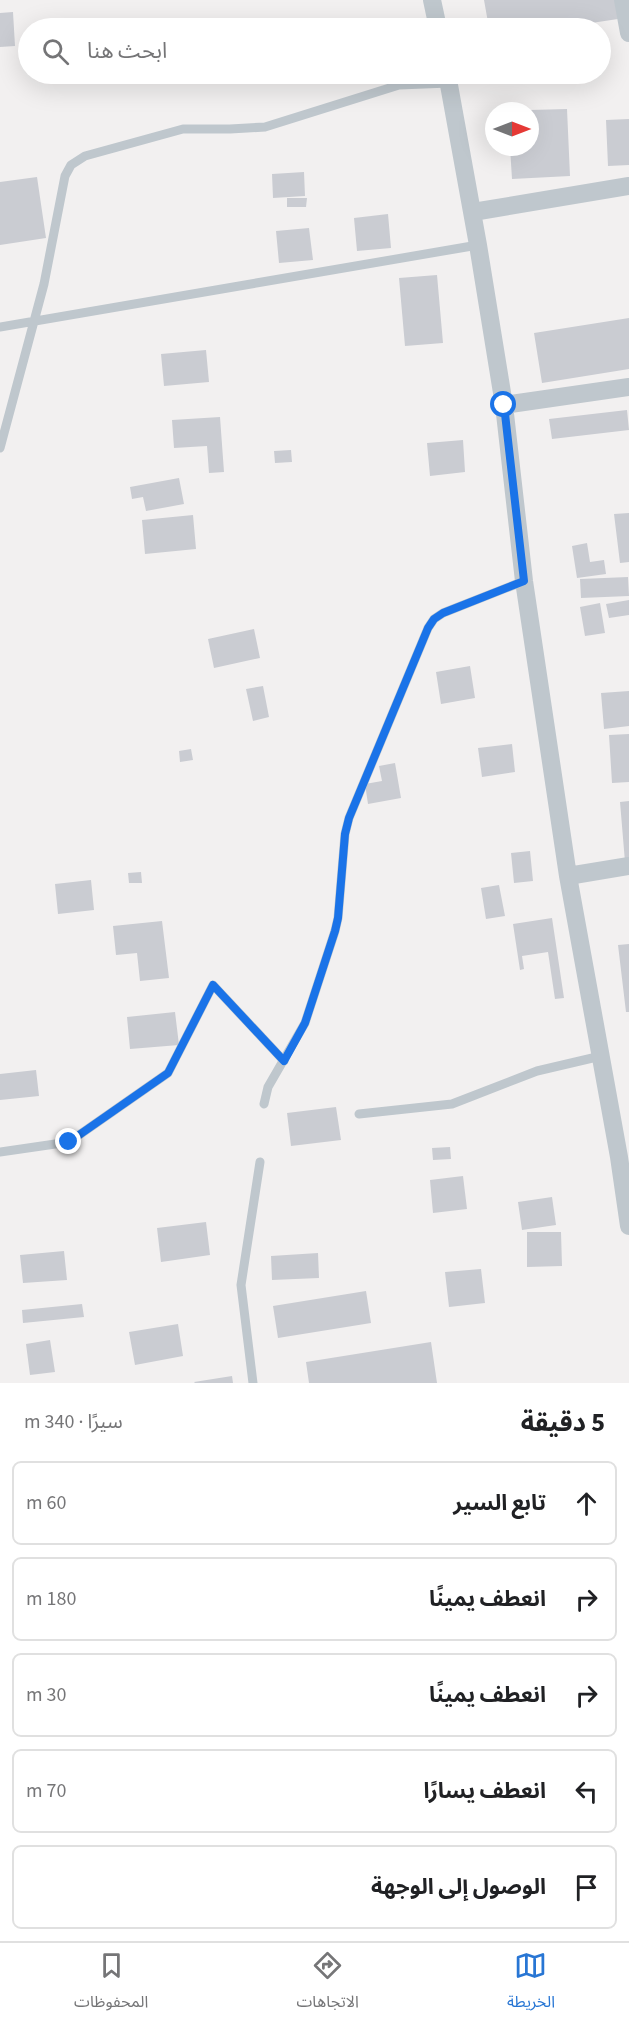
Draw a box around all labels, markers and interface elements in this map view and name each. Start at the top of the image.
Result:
search box [18,18,611,84]
icon: search [39,35,72,68]
text: ابحث هنا [87,35,167,67]
north arrow [485,102,539,156]
route start [490,391,516,417]
route end [55,1128,81,1154]
text: 5 دقيقة [521,1404,605,1441]
text: سيرًا · 340 m [24,1408,123,1436]
text: تابع السير [453,1487,546,1519]
icon: ahead [570,1487,603,1520]
text: 60 m [26,1489,66,1517]
text: انعطف يمينًا [429,1583,546,1615]
icon: right [570,1583,603,1616]
text: 180 m [26,1585,76,1613]
text: انعطف يمينًا [429,1679,546,1711]
icon: right [570,1679,603,1712]
text: 30 m [26,1681,66,1709]
text: انعطف يسارًا [423,1775,546,1807]
icon: left [570,1775,603,1808]
text: 70 m [26,1777,66,1805]
text: الوصول إلى الوجهة [371,1871,546,1903]
icon: arrive [570,1871,603,1904]
tab: المحفوظات [74,1949,148,2019]
tab: الاتجاهات [296,1949,359,2019]
tab: الخريطة [507,1949,555,2019]

